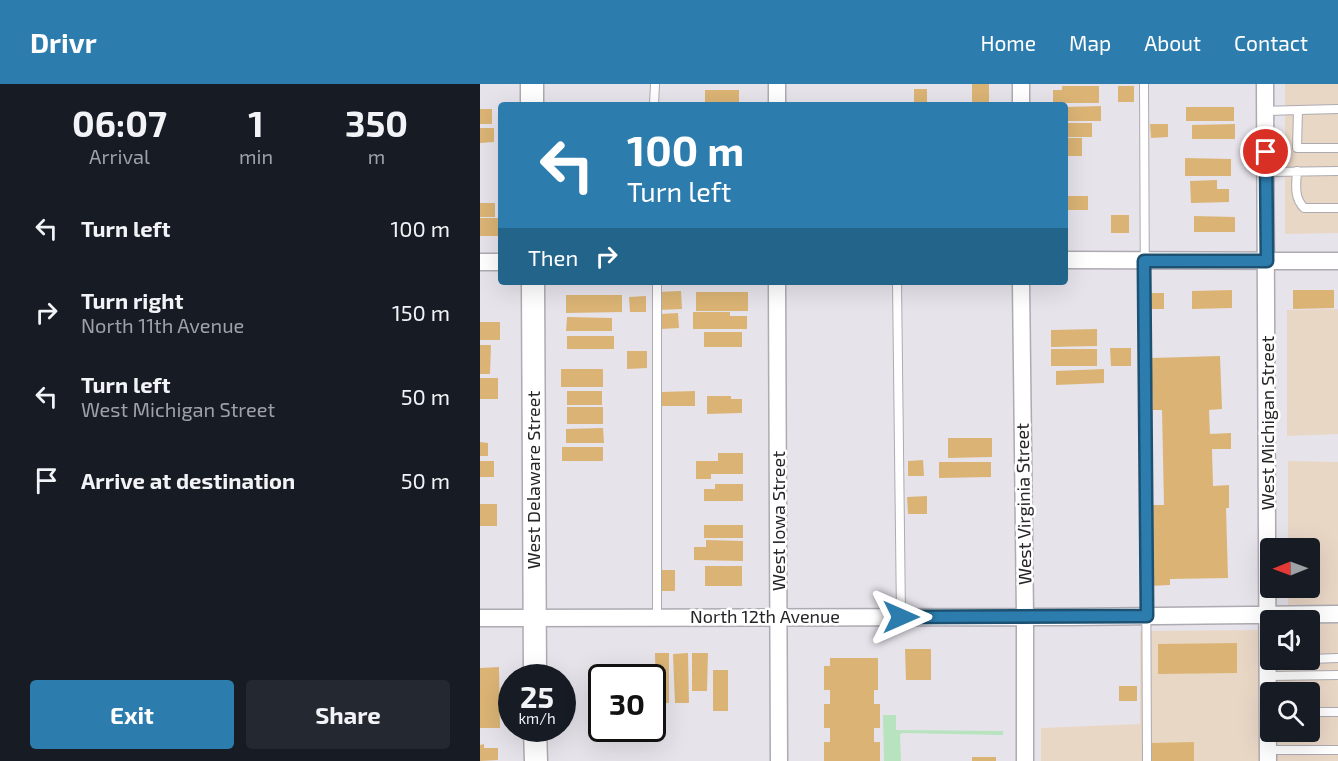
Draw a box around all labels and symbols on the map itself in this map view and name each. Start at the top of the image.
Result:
pin [1240,126,1291,177]
street label: West Michigan Street [1256,336,1278,510]
street label: West Delaware Street [522,391,544,569]
street label: West Virginia Street [1011,423,1035,585]
street label: West Iowa Street [767,451,789,591]
north arrow [1260,538,1320,598]
position arrow [869,585,933,649]
street label: North 12th Avenue [690,605,840,627]
speed limit sign: 30 [588,664,666,742]

